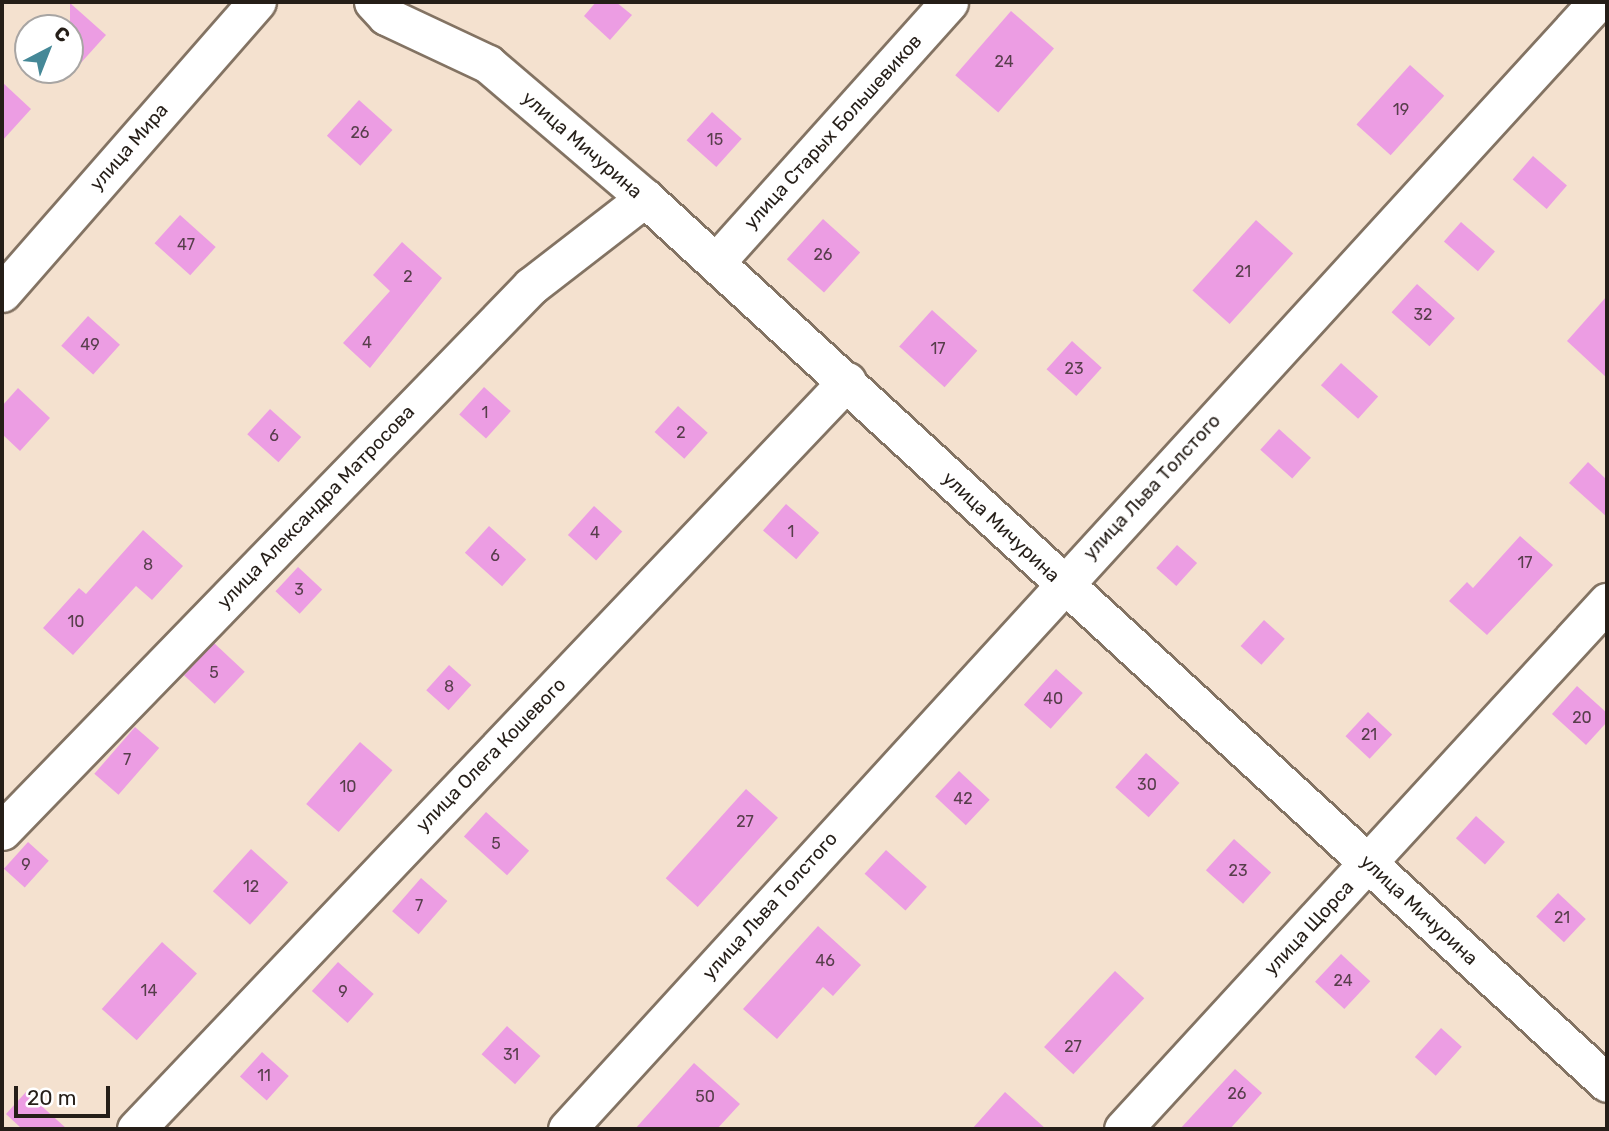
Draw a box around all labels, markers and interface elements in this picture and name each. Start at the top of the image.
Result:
north arrow [14,14,84,84]
text: С [49,21,75,48]
street label: улица Старых Большевиков [739,30,927,234]
house number: 24 [994,52,1014,72]
street label: улица Мичурина [517,87,647,203]
street label: улица Мира [85,99,173,195]
house number: 19 [1393,100,1409,120]
house number: 26 [350,123,370,143]
house number: 15 [707,130,723,150]
house number: 47 [177,235,195,255]
house number: 26 [813,245,833,265]
house number: 21 [1235,262,1251,282]
house number: 2 [403,267,413,287]
house number: 32 [1413,305,1433,325]
house number: 4 [362,333,372,353]
house number: 49 [80,335,100,355]
house number: 17 [930,339,946,359]
house number: 23 [1064,359,1084,379]
street label: улица Александра Матросова [213,401,419,613]
house number: 1 [482,403,488,423]
street label: улица Льва Толстого [1079,409,1225,565]
house number: 2 [676,423,686,443]
house number: 6 [269,426,279,446]
street label: улица Мичурина [938,467,1064,587]
house number: 1 [788,522,794,542]
house number: 4 [590,523,600,543]
house number: 6 [490,546,500,566]
house number: 17 [1517,553,1533,573]
house number: 8 [143,555,153,575]
house number: 3 [294,580,304,600]
house number: 10 [67,612,85,632]
house number: 5 [209,663,219,683]
street label: улица Олега Кошевого [411,673,571,837]
house number: 8 [444,677,454,697]
house number: 40 [1043,689,1063,709]
house number: 20 [1572,708,1592,728]
house number: 21 [1361,725,1377,745]
house number: 7 [123,750,131,770]
house number: 30 [1137,775,1157,795]
house number: 10 [339,777,357,797]
house number: 42 [953,789,973,809]
house number: 27 [736,812,754,832]
street label: улица Льва Толстого [698,827,842,985]
house number: 5 [491,834,501,854]
street label: улица Мичурина [1356,850,1482,970]
house number: 9 [21,855,31,875]
house number: 23 [1228,861,1248,881]
street label: улица Щорса [1259,876,1359,980]
house number: 12 [243,877,259,897]
house number: 7 [415,896,423,916]
house number: 21 [1554,908,1570,928]
house number: 46 [815,951,835,971]
house number: 24 [1333,971,1353,991]
house number: 14 [141,981,157,1001]
house number: 9 [338,982,348,1002]
house number: 27 [1064,1037,1082,1057]
house number: 31 [503,1045,519,1065]
house number: 11 [257,1066,271,1086]
scale bar [18,1072,114,1116]
house number: 26 [1227,1084,1247,1104]
text: 20 m [27,1085,76,1110]
house number: 50 [695,1087,715,1107]

